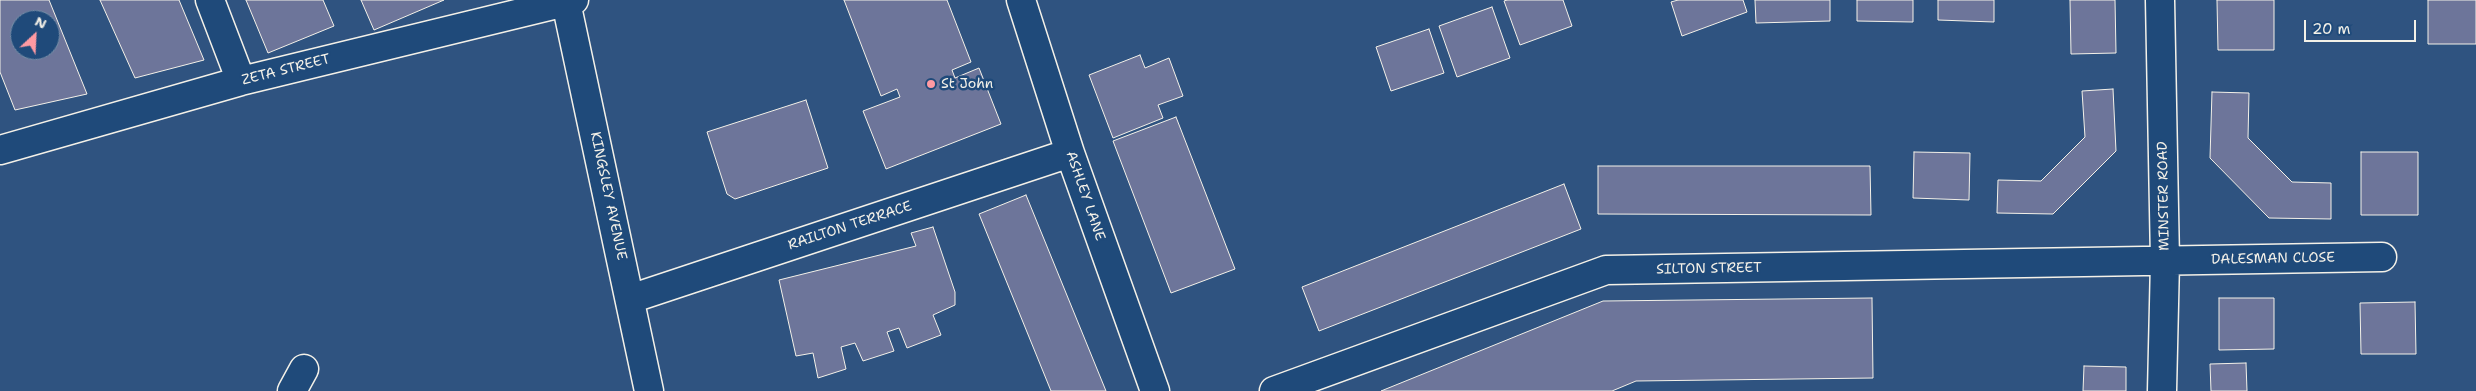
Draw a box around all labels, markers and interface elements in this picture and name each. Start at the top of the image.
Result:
north arrow [10,10,60,60]
scale bar [2306,10,2418,42]
text: N [32,12,50,33]
text: 20 m [2312,19,2351,39]
street label: ZETA STREET [240,51,332,89]
place label: St John [941,76,993,92]
marker: St John [925,78,937,90]
street label: KINGSLEY AVENUE [586,130,630,262]
street label: MINSTER ROAD [2155,141,2173,251]
street label: ASHLEY LANE [1062,149,1108,243]
street label: RAILTON TERRACE [786,198,914,254]
street label: DALESMAN CLOSE [2211,250,2335,268]
street label: SILTON STREET [1656,260,1762,278]

